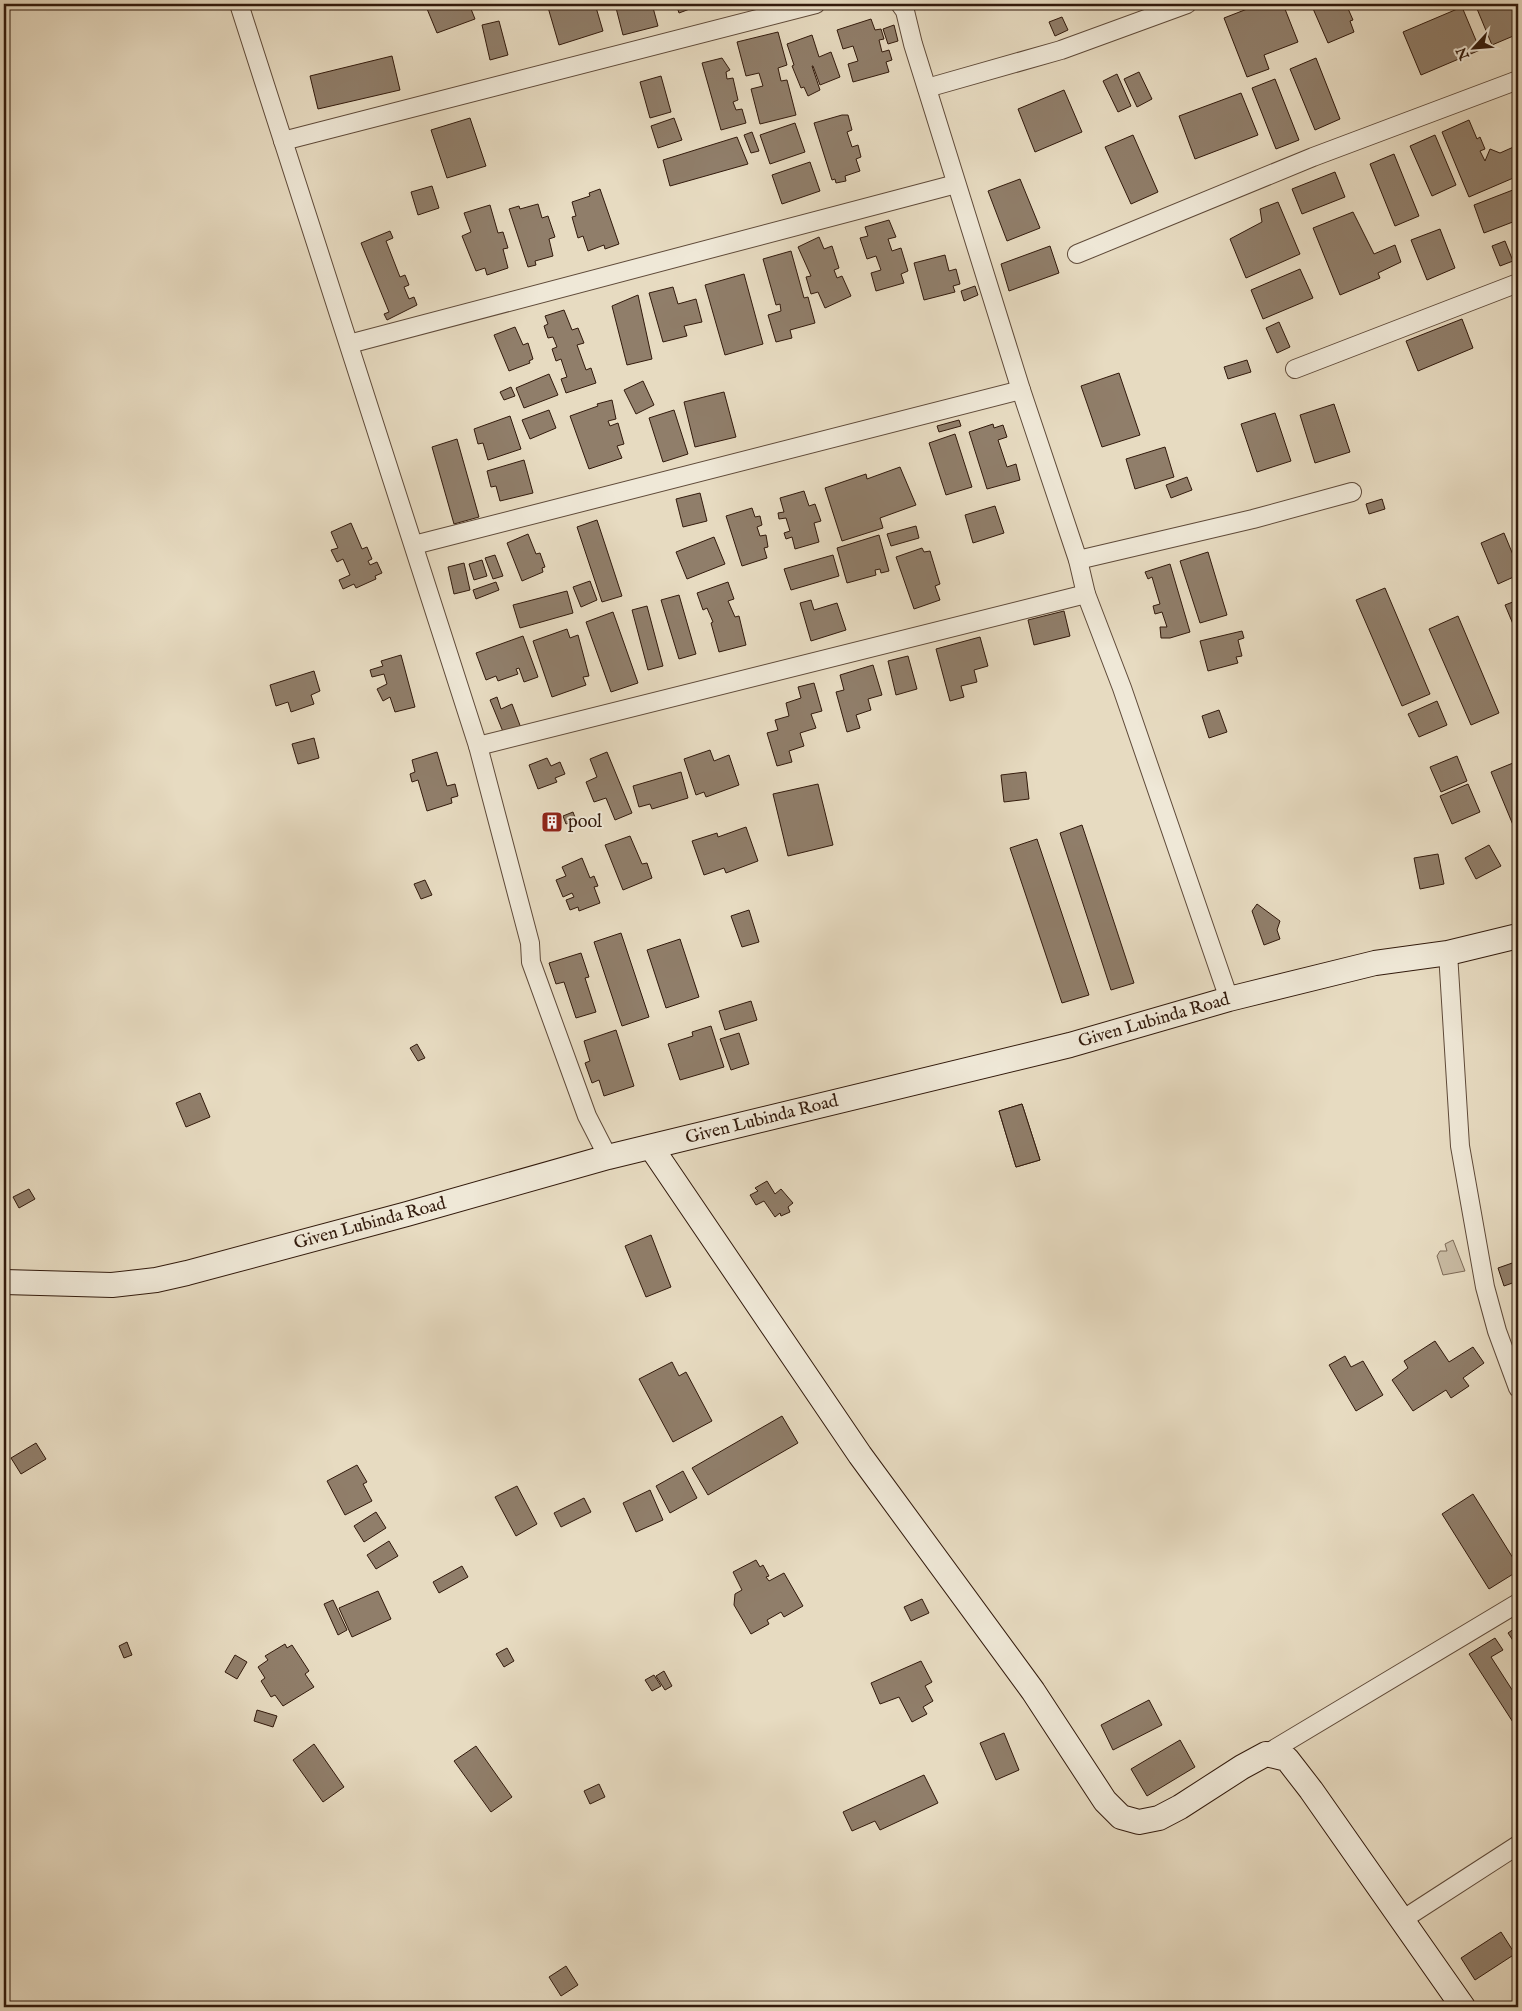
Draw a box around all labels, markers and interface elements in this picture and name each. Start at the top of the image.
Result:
north arrow [1450,22,1500,72]
text: N [1452,44,1474,64]
building icon: pool [540,810,564,834]
place label: pool [568,811,602,834]
street label: Given Lubinda Road [1075,988,1233,1054]
street label: Given Lubinda Road [683,1090,841,1150]
street label: Given Lubinda Road [291,1193,449,1255]

